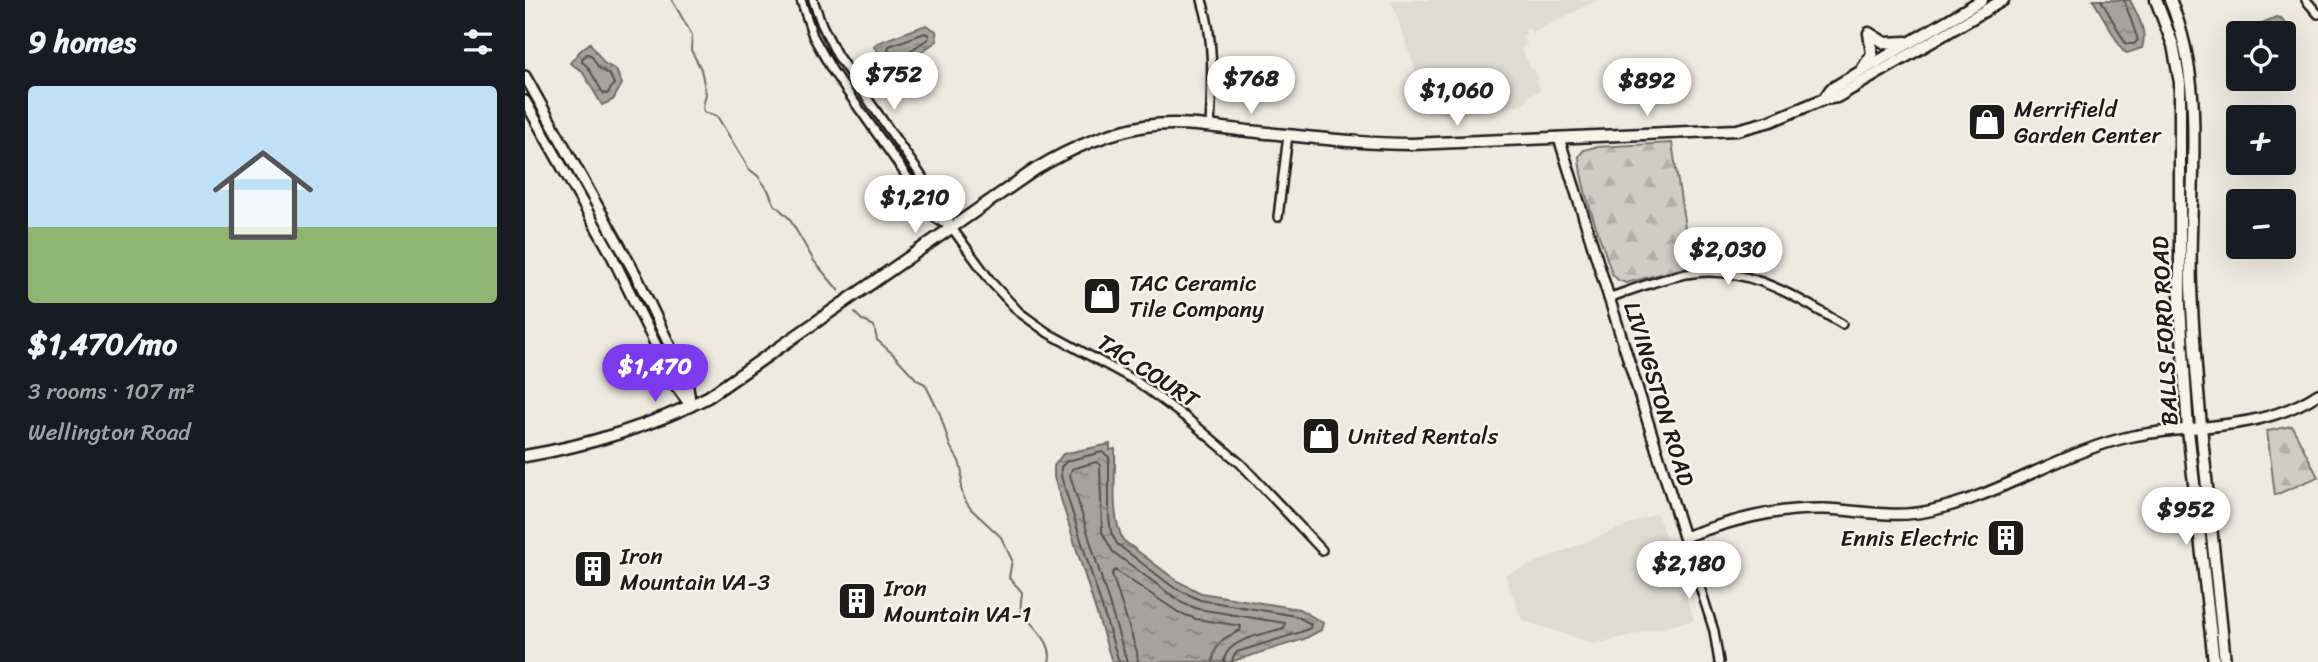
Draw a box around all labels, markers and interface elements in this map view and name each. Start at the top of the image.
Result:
text: 9 homes [28,15,136,69]
map controls [2226,21,2296,259]
button: locate [2226,21,2296,91]
icon: filters [459,23,497,61]
pin: $752 [853,52,935,112]
text: $752 [866,54,922,95]
pin: $768 [1210,57,1292,116]
text: $768 [1223,58,1279,99]
pin: $892 [1606,58,1688,118]
text: $892 [1619,60,1675,101]
pin: $1,060 [1400,68,1514,128]
text: $1,060 [1420,70,1494,111]
place label: Merrifield Garden Center [2014,89,2162,156]
shop icon: Merrifield Garden Center [1966,101,2008,143]
button: + [2226,105,2296,175]
icon: home [200,132,326,258]
pin: $1,210 [858,176,972,235]
text: $1,210 [880,177,950,218]
button: − [2226,189,2296,259]
pin: $2,030 [1671,228,1785,287]
text: $2,030 [1690,229,1766,270]
street label: BALLS FORD ROAD [2140,235,2190,427]
place label: TAC Ceramic Tile Company [1129,263,1264,330]
shop icon: TAC Ceramic Tile Company [1081,275,1123,317]
street label: LIVINGSTON ROAD [1611,297,1707,492]
text: $1,470/mo [28,317,177,371]
street label: TAC COURT [1089,323,1209,420]
pin: $1,470 [598,344,712,404]
text: $1,470 [618,346,692,387]
text: 3 rooms · 107 m² [28,371,195,412]
text: Wellington Road [28,412,190,453]
shop icon: United Rentals [1300,415,1342,457]
place label: United Rentals [1348,416,1499,457]
pin: $952 [2145,488,2227,547]
text: $952 [2158,489,2214,530]
building icon: Ennis Electric [1985,517,2027,559]
place label: Ennis Electric [1841,518,1979,559]
place label: Iron Mountain VA-3 [619,536,771,603]
pin: $2,180 [1632,542,1746,601]
text: $2,180 [1652,543,1726,584]
building icon: Iron Mountain VA-3 [572,548,614,590]
place label: Iron Mountain VA-1 [883,568,1032,635]
building icon: Iron Mountain VA-1 [836,580,878,622]

